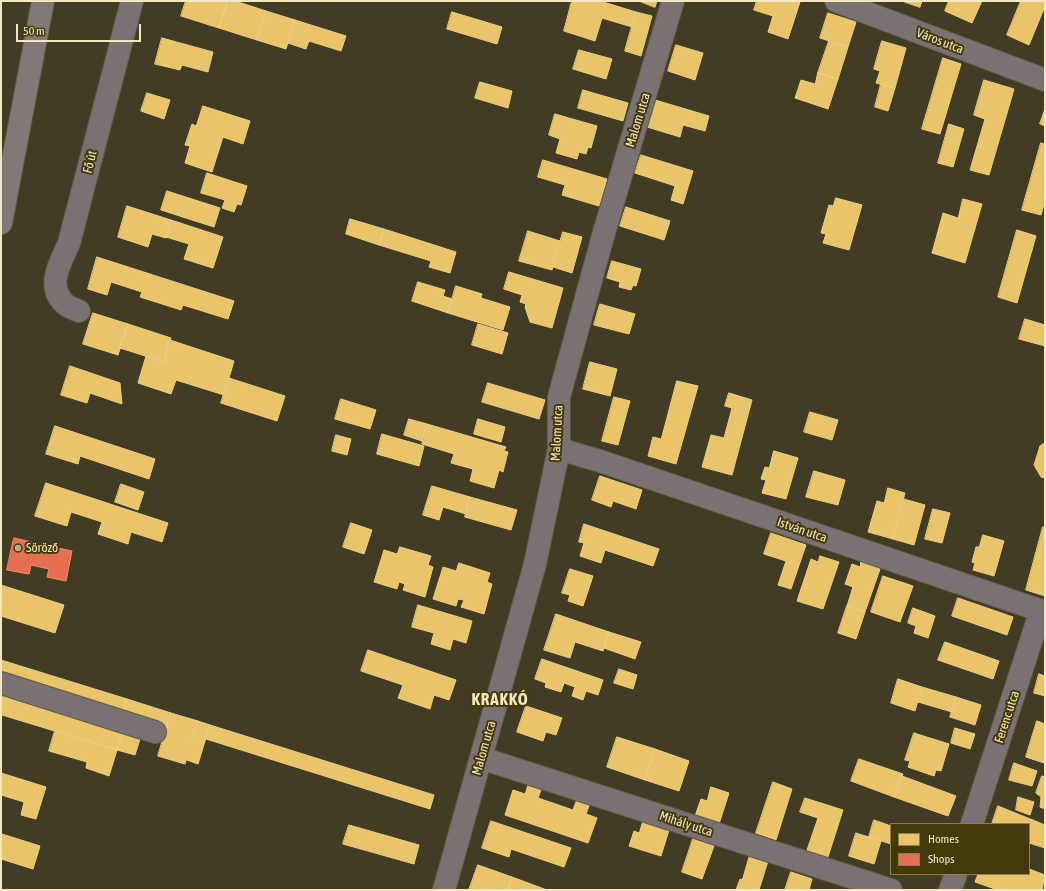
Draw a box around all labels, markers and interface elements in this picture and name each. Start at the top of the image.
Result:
scale bar [18,16,143,42]
text: 50 m [23,24,45,38]
street label: Város utca [914,25,966,57]
street label: Malom utca [622,91,654,149]
street label: Fő út [80,149,100,175]
street label: Malom utca [548,405,566,461]
street label: István utca [775,514,829,546]
place label: Söröző [26,540,58,556]
marker: Söröző [13,543,23,553]
street label: Ferenc utca [991,689,1023,745]
district label: KRAKKÓ [471,690,529,710]
street label: Malom utca [469,719,499,777]
street label: Mihály utca [657,808,715,840]
legend [890,823,1030,875]
text: Homes [928,832,959,846]
text: Shops [928,852,954,866]

